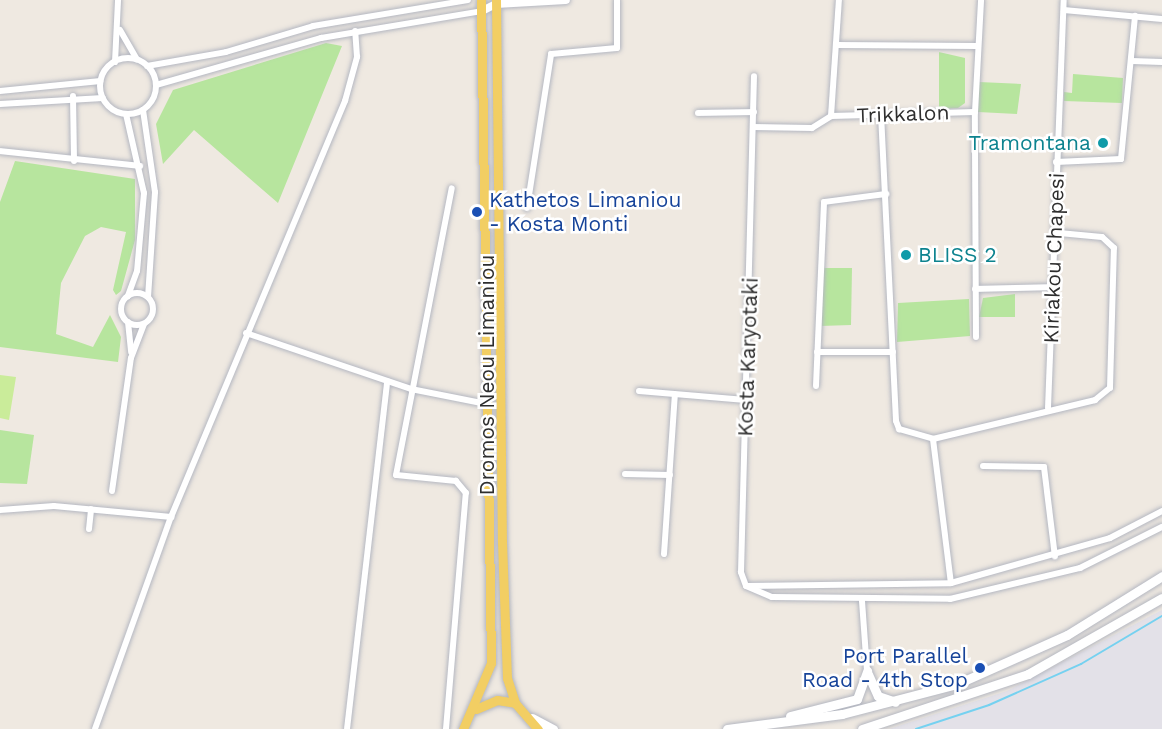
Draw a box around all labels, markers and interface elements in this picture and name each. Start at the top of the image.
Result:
street label: Trikkalon [856,100,950,128]
place label: Tramontana [969,130,1091,156]
marker: Tramontana [1096,136,1110,150]
street label: Kiriakou Chapesi [1038,172,1070,344]
place label: Kathetos Limaniou - Kosta Monti [489,187,681,237]
marker: Kathetos Limaniou - Kosta Monti [470,205,484,219]
place label: BLISS 2 [918,242,997,268]
marker: BLISS 2 [899,248,913,262]
street label: Dromos Neou Limaniou [474,255,500,495]
street label: Kosta Karyotaki [733,277,763,437]
place label: Port Parallel Road - 4th Stop [802,643,968,693]
marker: Port Parallel Road - 4th Stop [973,661,987,675]

